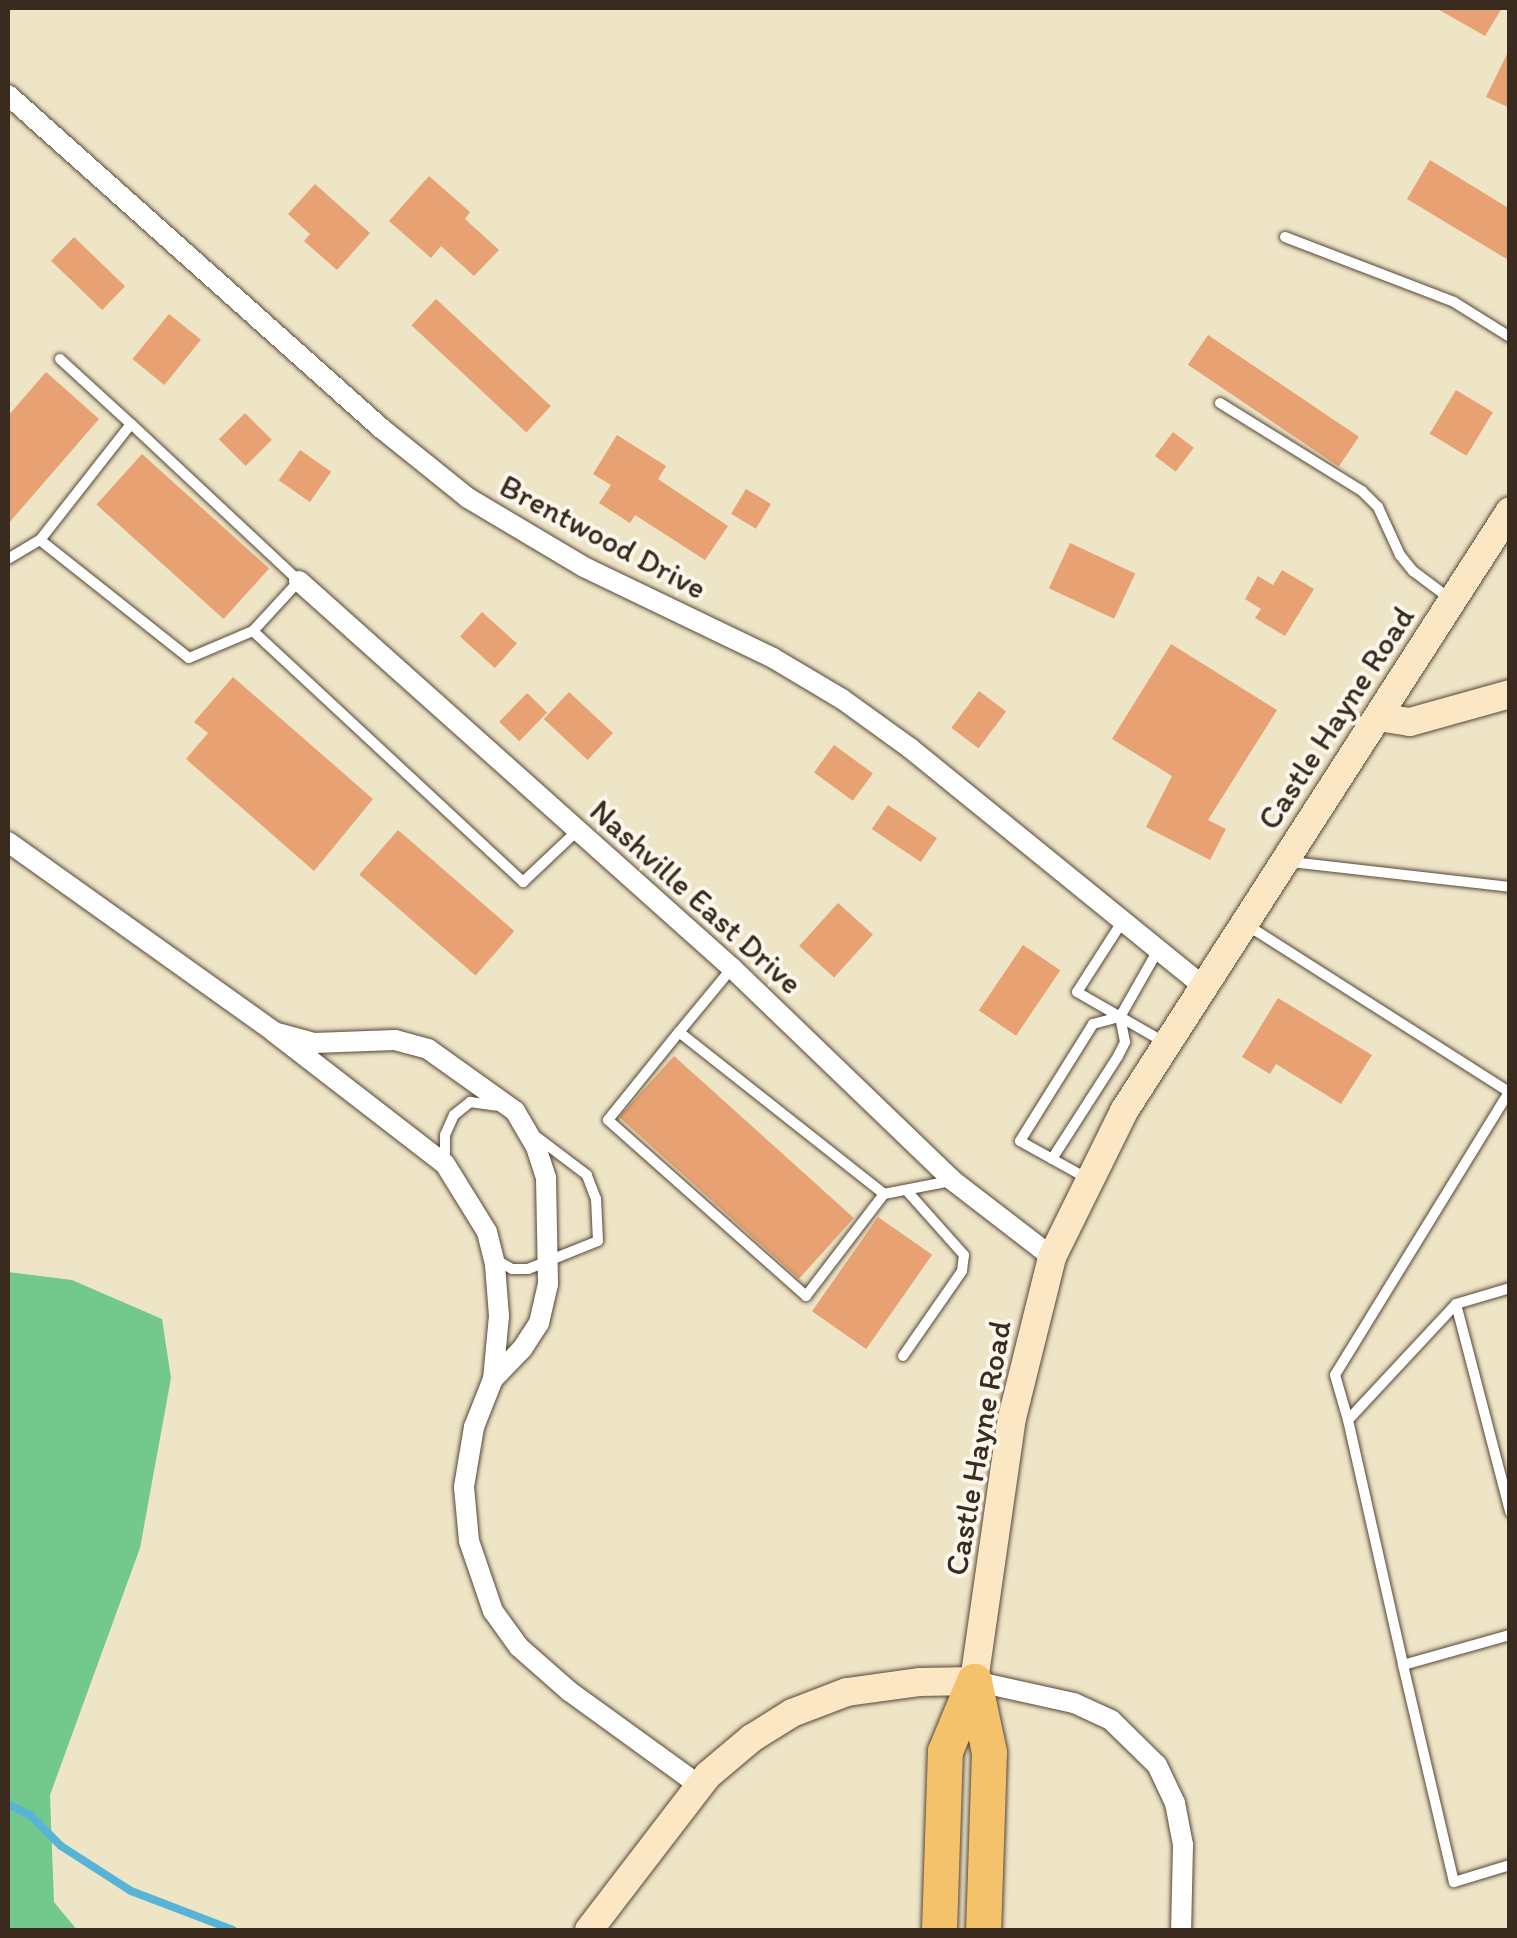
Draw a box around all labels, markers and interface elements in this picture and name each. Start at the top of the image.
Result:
street label: Brentwood Drive [493,466,713,608]
street label: Castle Hayne Road [1250,600,1422,836]
street label: Nashville East Drive [582,792,810,1002]
street label: Castle Hayne Road [937,1318,1019,1578]

